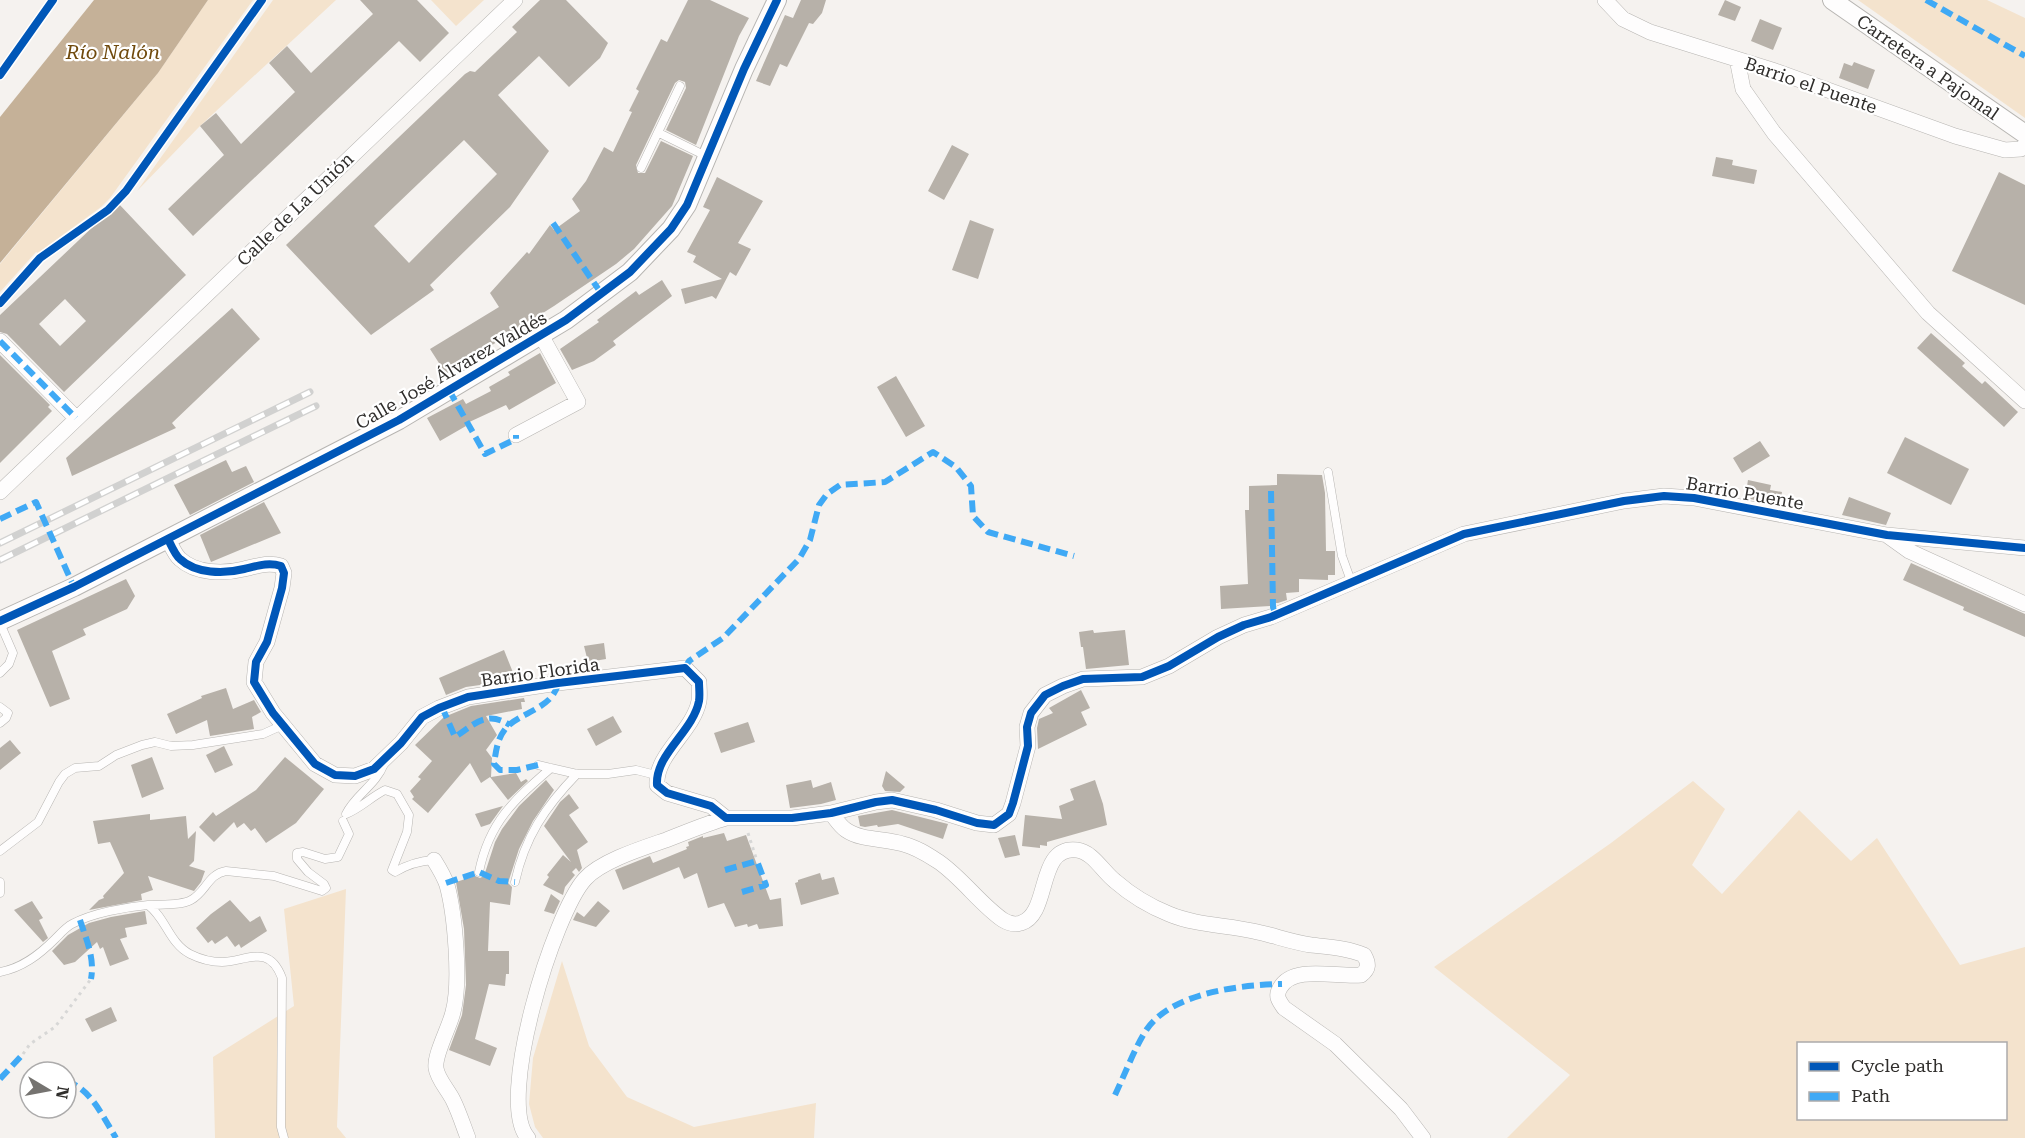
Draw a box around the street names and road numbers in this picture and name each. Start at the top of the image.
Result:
street label: Carretera a Pajomal [1853,10,2003,124]
street label: Barrio el Puente [1742,53,1880,118]
street label: Calle de La Unión [232,148,358,270]
street label: Calle José Álvarez Valdés [352,307,550,433]
street label: Barrio Puente [1685,472,1805,514]
street label: Barrio Florida [479,653,601,691]

